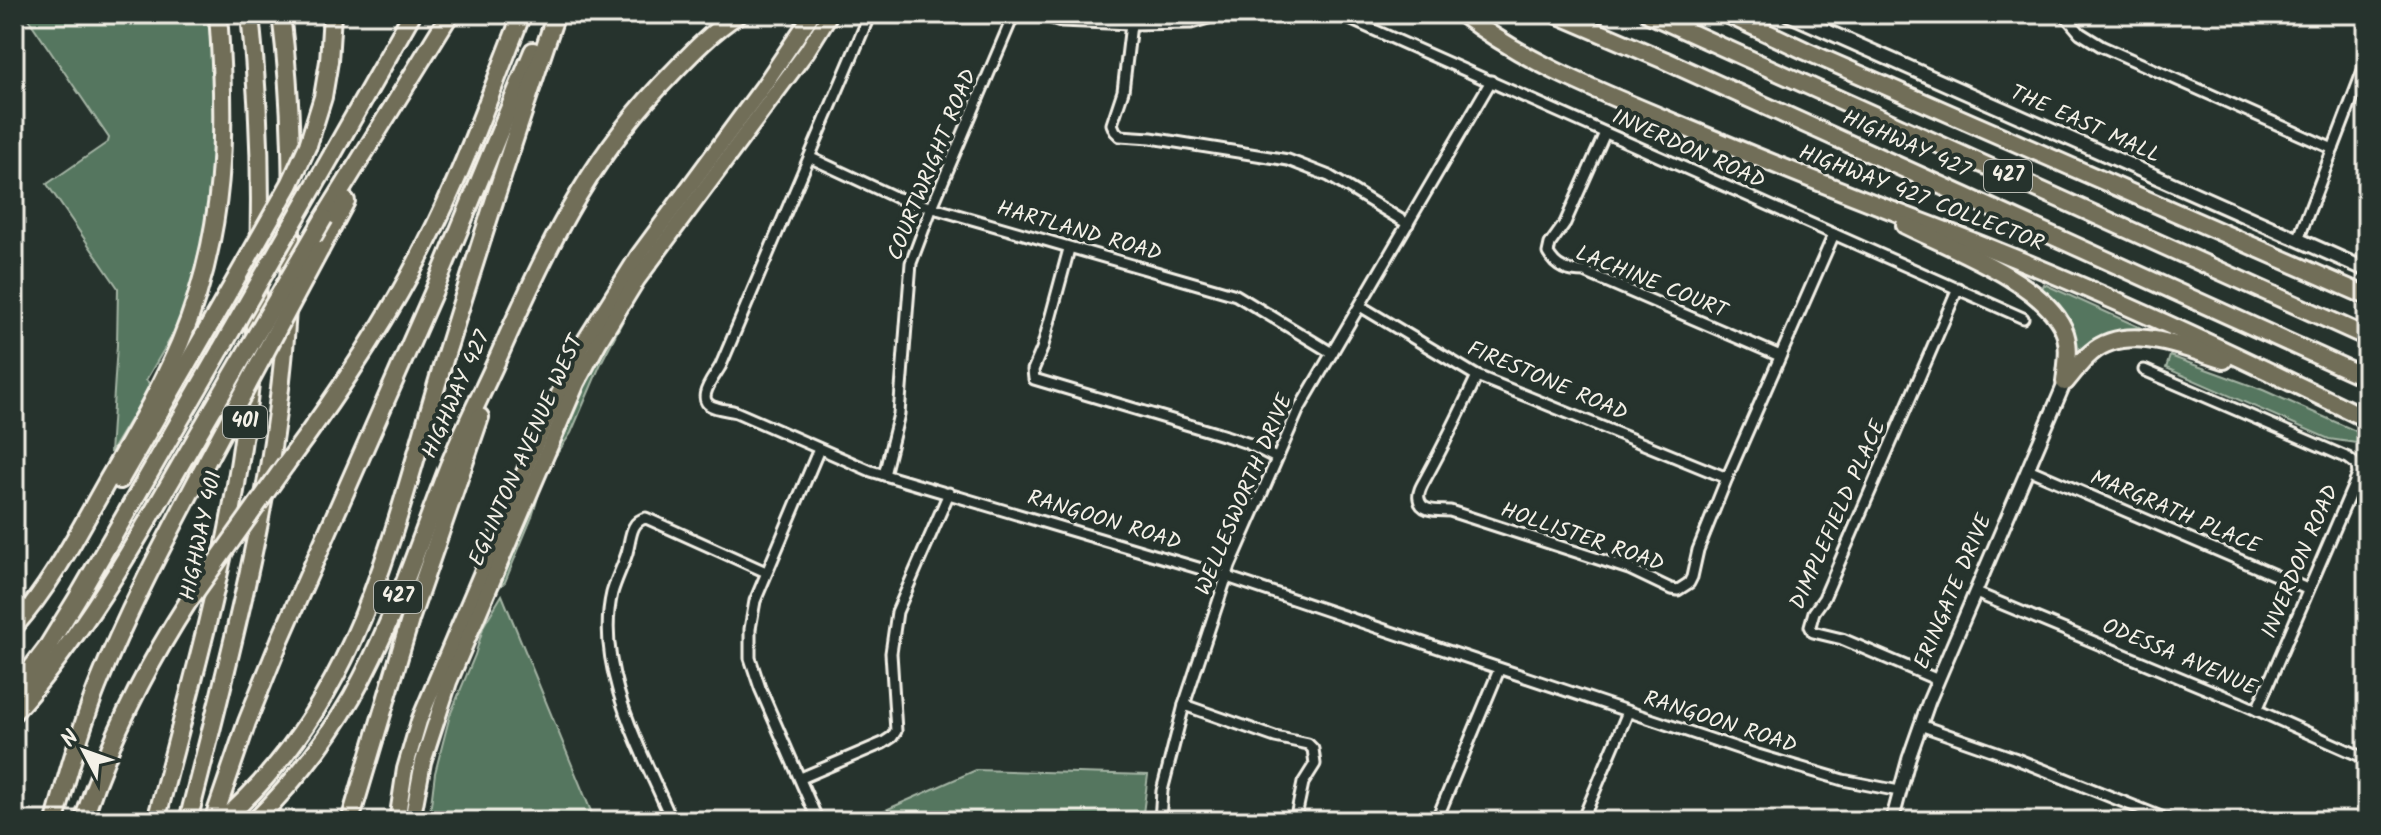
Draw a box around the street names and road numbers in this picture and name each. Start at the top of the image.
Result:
street label: COURTWRIGHT ROAD [879,64,987,266]
street label: THE EAST MALL [2004,76,2166,174]
street label: INVERDON ROAD [1606,101,1770,199]
street label: HIGHWAY 427 [1836,101,1976,189]
street label: HIGHWAY 427 COLLECTOR [1793,136,2049,262]
road number: 427 [1984,160,2032,192]
street label: HARTLAND ROAD [992,192,1166,272]
street label: LACHINE COURT [1570,237,1734,330]
street label: HIGHWAY 427 [413,325,501,465]
street label: EGLINTON AVENUE WEST [460,328,595,572]
street label: FIRESTONE ROAD [1461,332,1633,432]
street label: WELLESWORTH DRIVE [1187,388,1304,601]
road number: 401 [223,406,267,438]
street label: DIMPLEFIELD PLACE [1781,413,1897,616]
street label: MARGRATH PLACE [2084,461,2267,565]
street label: HIGHWAY 401 [171,468,233,604]
street label: INVERDON ROAD [2253,479,2349,645]
street label: RANGOON ROAD [1023,481,1185,561]
street label: HOLLISTER ROAD [1495,494,1669,582]
street label: ERINGATE DRIVE [1905,508,2003,675]
road number: 427 [374,581,422,613]
street label: ODESSA AVENUE [2096,610,2263,707]
street label: RANGOON ROAD [1639,682,1801,764]

